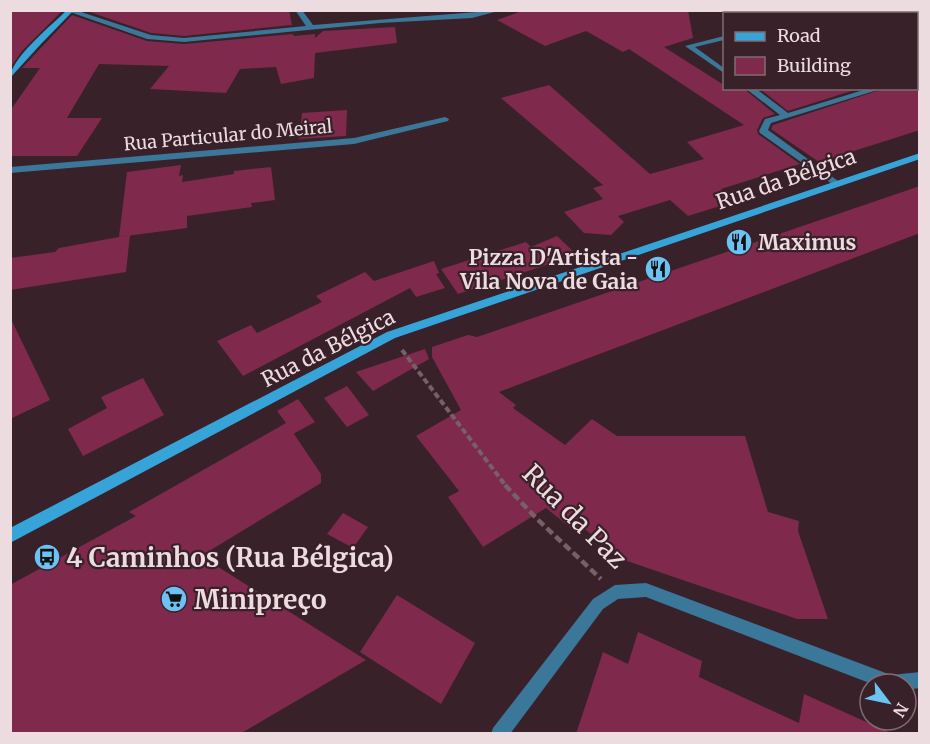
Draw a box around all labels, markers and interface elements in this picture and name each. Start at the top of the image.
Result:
legend [723,12,918,90]
text: Road [777,24,821,47]
text: Building [777,54,851,77]
street label: Rua Particular do Meiral [123,114,334,156]
street label: Rua da Bélgica [713,142,859,216]
restaurant icon: Maximus [724,227,754,257]
place label: Maximus [758,229,857,256]
place label: Pizza D'Artista - Vila Nova de Gaia [459,244,638,295]
restaurant icon: Pizza D'Artista - Vila Nova de Gaia [643,254,673,284]
street label: Rua da Bélgica [257,303,399,393]
street label: Rua da Paz [516,457,634,575]
place label: 4 Caminhos (Rua Bélgica) [66,541,394,574]
bus stop icon: 4 Caminhos (Rua Bélgica) [32,542,62,572]
place label: Minipreço [194,583,326,616]
supermarket icon: Minipreço [159,584,189,614]
north arrow [858,672,918,732]
text: N [889,699,913,721]

